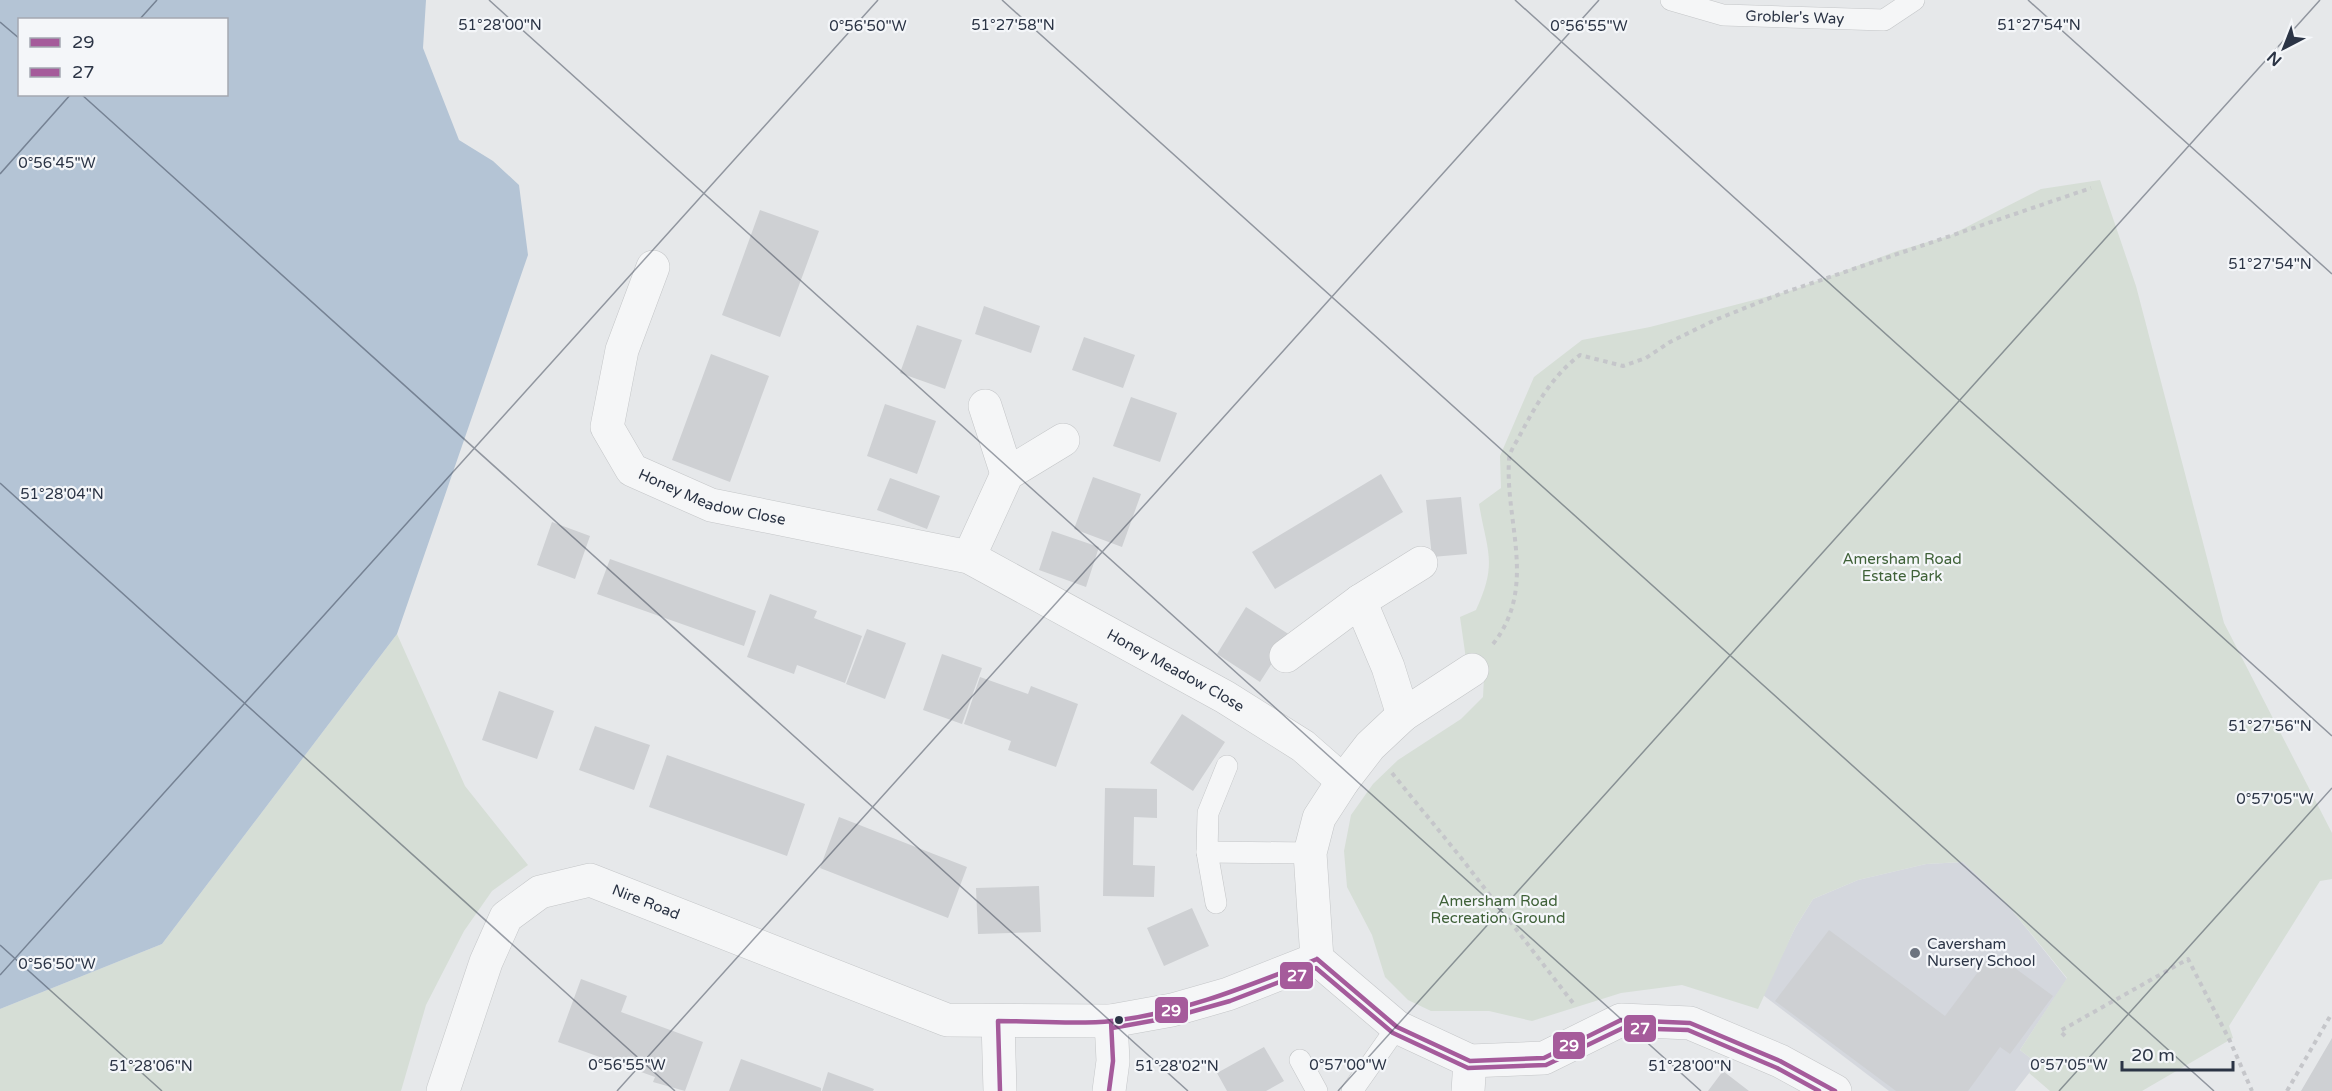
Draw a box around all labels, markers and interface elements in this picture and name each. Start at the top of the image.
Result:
street label: Grobler's Way [1745,7,1845,28]
text: 51°28'00"N [458,16,542,34]
text: 51°27'58"N [971,16,1055,34]
text: 51°27'54"N [1997,16,2081,34]
text: 0°56'50"W [829,17,907,35]
text: 0°56'55"W [1550,17,1628,35]
legend [18,18,228,96]
north arrow [2254,18,2314,78]
text: 29 [72,31,95,53]
text: N [2263,47,2286,70]
text: 27 [72,61,95,83]
text: 0°56'45"W [18,154,96,172]
text: 51°27'54"N [2228,255,2312,273]
street label: Honey Meadow Close [636,465,787,529]
text: 51°28'04"N [20,485,104,503]
park label: Amersham Road Estate Park [1842,550,1962,585]
street label: Honey Meadow Close [1104,625,1248,716]
text: 51°27'56"N [2228,717,2312,735]
text: 0°57'05"W [2236,790,2314,808]
street label: Nire Road [610,881,682,923]
park label: Amersham Road Recreation Ground [1431,892,1565,927]
place label: Caversham Nursery School [1927,935,2035,970]
marker: Caversham Nursery School [1908,946,1922,960]
text: 0°56'50"W [18,955,96,973]
line badge: 27 [1279,961,1314,990]
text: 27 [1287,966,1307,986]
line badge: 29 [1154,996,1189,1024]
text: 29 [1161,1001,1181,1021]
unlabelled marker [1113,1014,1125,1026]
line badge: 27 [1623,1014,1657,1043]
text: 27 [1630,1019,1650,1039]
line badge: 29 [1552,1031,1586,1060]
scale bar [2122,1034,2233,1072]
text: 29 [1559,1036,1579,1056]
text: 20 m [2131,1044,2175,1066]
text: 0°56'55"W [588,1056,666,1074]
text: 0°57'00"W [1309,1056,1387,1074]
text: 0°57'05"W [2030,1056,2108,1074]
text: 51°28'06"N [109,1057,193,1075]
text: 51°28'02"N [1135,1057,1219,1075]
text: 51°28'00"N [1648,1057,1732,1075]

